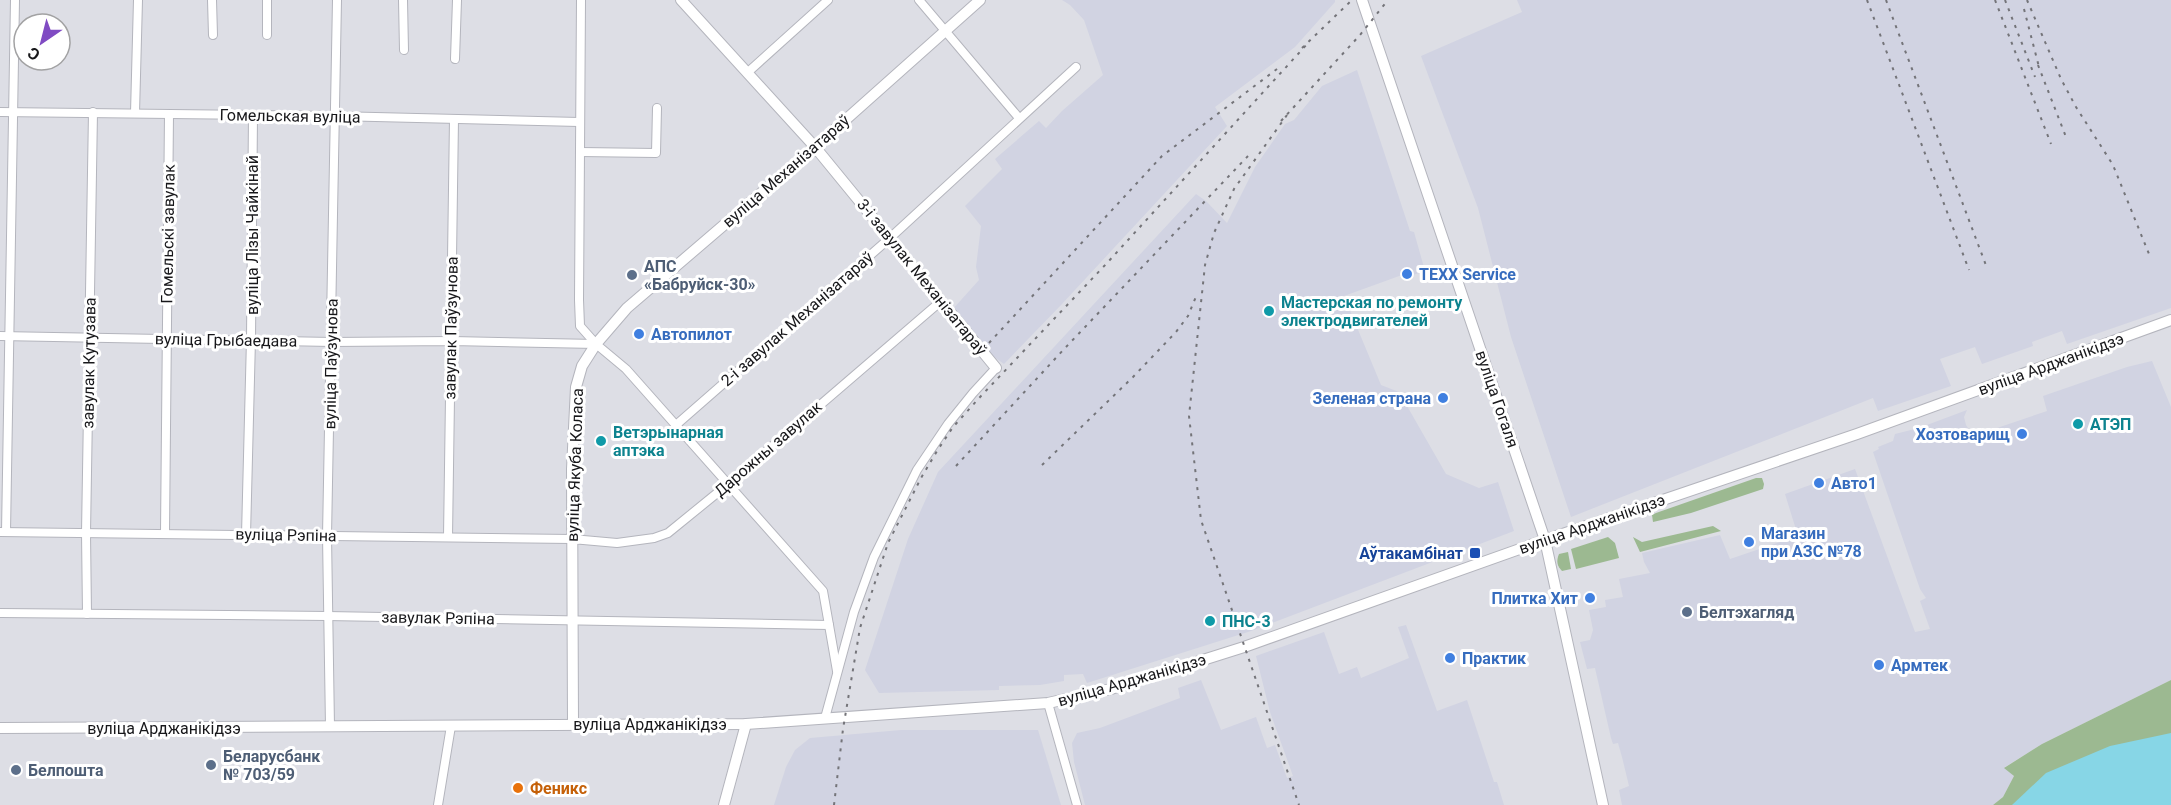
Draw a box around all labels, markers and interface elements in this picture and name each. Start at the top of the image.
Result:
north arrow [12,12,72,72]
text: С [24,43,43,65]
street label: Гомельская вуліца [219,105,361,127]
street label: вуліца Механізатараў [719,110,854,231]
street label: вуліца Лізы Чайкінай [243,155,262,315]
street label: Гомельскі завулак [157,164,179,304]
street label: 3-і завулак Механізатараў [853,195,991,359]
street label: 2-і завулак Механізатараў [717,247,877,390]
street label: завулак Паўзунова [440,256,462,400]
place label: АПС «Бабруйск-30» [644,257,756,294]
place label: TEXX Service [1419,265,1516,284]
marker: TEXX Service [1400,267,1414,281]
marker: АПС «Бабруйск-30» [625,268,639,282]
place label: Мастерская по ремонту электродвигателей [1281,293,1463,330]
street label: завулак Кутузава [78,297,100,429]
street label: вуліца Паўзунова [320,298,342,430]
marker: Мастерская по ремонту электродвигателей [1262,304,1276,318]
place label: Автопилот [651,325,732,344]
marker: Автопилот [632,327,646,341]
street label: вуліца Грыбаедава [155,329,297,351]
street label: вуліца Арджанікідзэ [1976,329,2126,399]
street label: вуліца Гогаля [1471,348,1523,450]
street label: вуліца Якуба Коласа [563,388,587,542]
place label: Зеленая страна [1313,389,1431,408]
marker: Зеленая страна [1436,391,1450,405]
street label: Дарожны завулак [710,397,826,501]
place label: АТЭП [2090,415,2131,434]
marker: АТЭП [2071,417,2085,431]
place label: Ветэрынарная аптэка [613,423,724,460]
place label: Хозтоварищ [1916,425,2010,444]
marker: Хозтоварищ [2015,427,2029,441]
marker: Ветэрынарная аптэка [594,434,608,448]
place label: Авто1 [1831,474,1877,493]
marker: Авто1 [1812,476,1826,490]
street label: вуліца Арджанікідзэ [1516,490,1668,558]
place label: Магазин при АЗС №78 [1761,524,1862,561]
street label: вуліца Рэпіна [235,525,337,545]
marker: Магазин при АЗС №78 [1742,535,1756,549]
place label: Аўтакамбінат [1359,544,1463,563]
marker: Аўтакамбінат [1468,546,1482,560]
place label: Плитка Хит [1491,589,1578,608]
marker: Плитка Хит [1583,591,1597,605]
place label: Белтэхагляд [1699,603,1794,622]
marker: Белтэхагляд [1680,605,1694,619]
street label: завулак Рэпіна [381,608,495,628]
place label: ПНС-3 [1222,612,1271,631]
marker: ПНС-3 [1203,614,1217,628]
place label: Практик [1462,649,1527,668]
street label: вуліца Арджанікідзэ [1056,650,1208,710]
marker: Практик [1443,651,1457,665]
place label: Армтек [1891,656,1949,675]
marker: Армтек [1872,658,1886,672]
street label: вуліца Арджанікідзэ [573,715,727,734]
street label: вуліца Арджанікідзэ [87,719,241,738]
place label: Беларусбанк № 703/59 [223,747,321,784]
marker: Беларусбанк № 703/59 [204,758,218,772]
place label: Белпошта [28,761,104,780]
marker: Белпошта [9,763,23,777]
place label: Феникс [530,779,587,798]
marker: Феникс [511,781,525,795]

